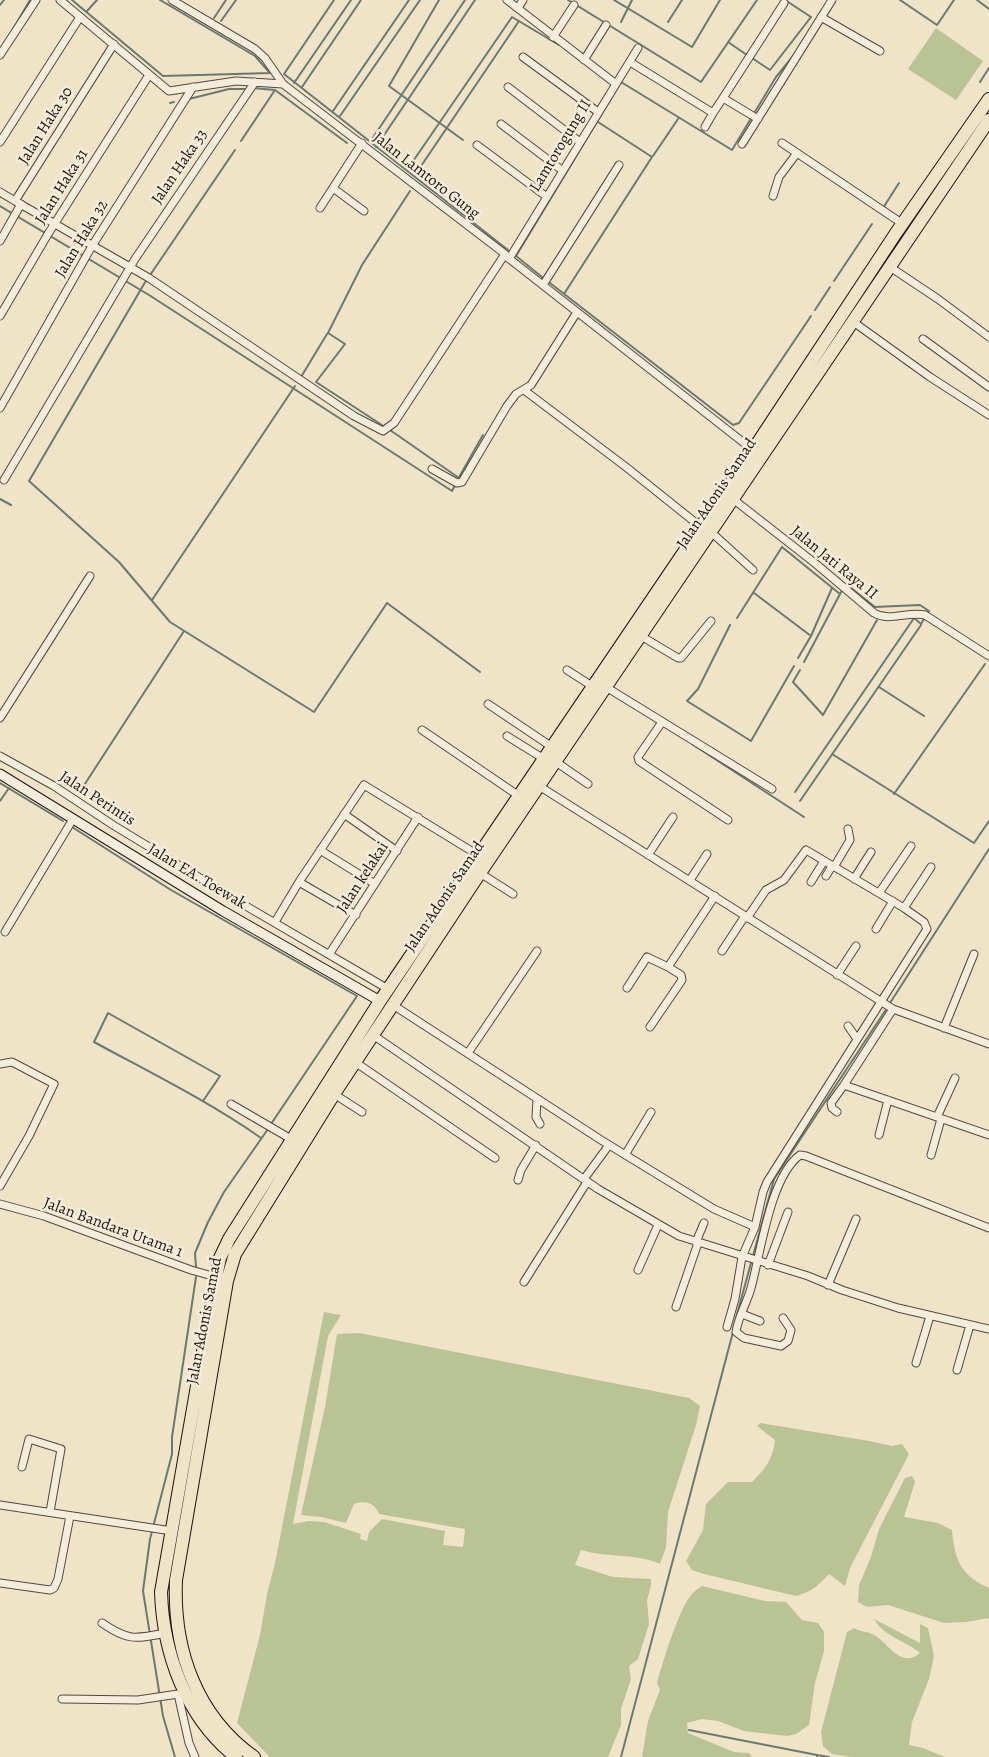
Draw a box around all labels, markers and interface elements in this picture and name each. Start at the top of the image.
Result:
street label: Jalan Haka 30 [15,84,77,168]
street label: Lamtorogung II [526,96,596,196]
street label: Jalan Haka 33 [148,126,212,208]
street label: Jalan Lamtoro Gung [369,128,483,224]
street label: Jalan Haka 31 [31,146,93,228]
street label: Jalan Haka 32 [51,197,113,281]
street label: Jalan Adonis Samad [673,435,761,553]
street label: Jalan Jati Raya II [787,522,881,604]
street label: Jalan Perintis [56,767,138,831]
street label: Jalan Adonis Samad [401,838,489,956]
street label: Jalan kelakai [333,839,393,917]
street label: Jalan EA. Toewak [144,840,250,914]
street label: Jalan Bandara Utama 1 [41,1194,185,1262]
street label: Jalan Adonis Samad [183,1256,227,1386]

